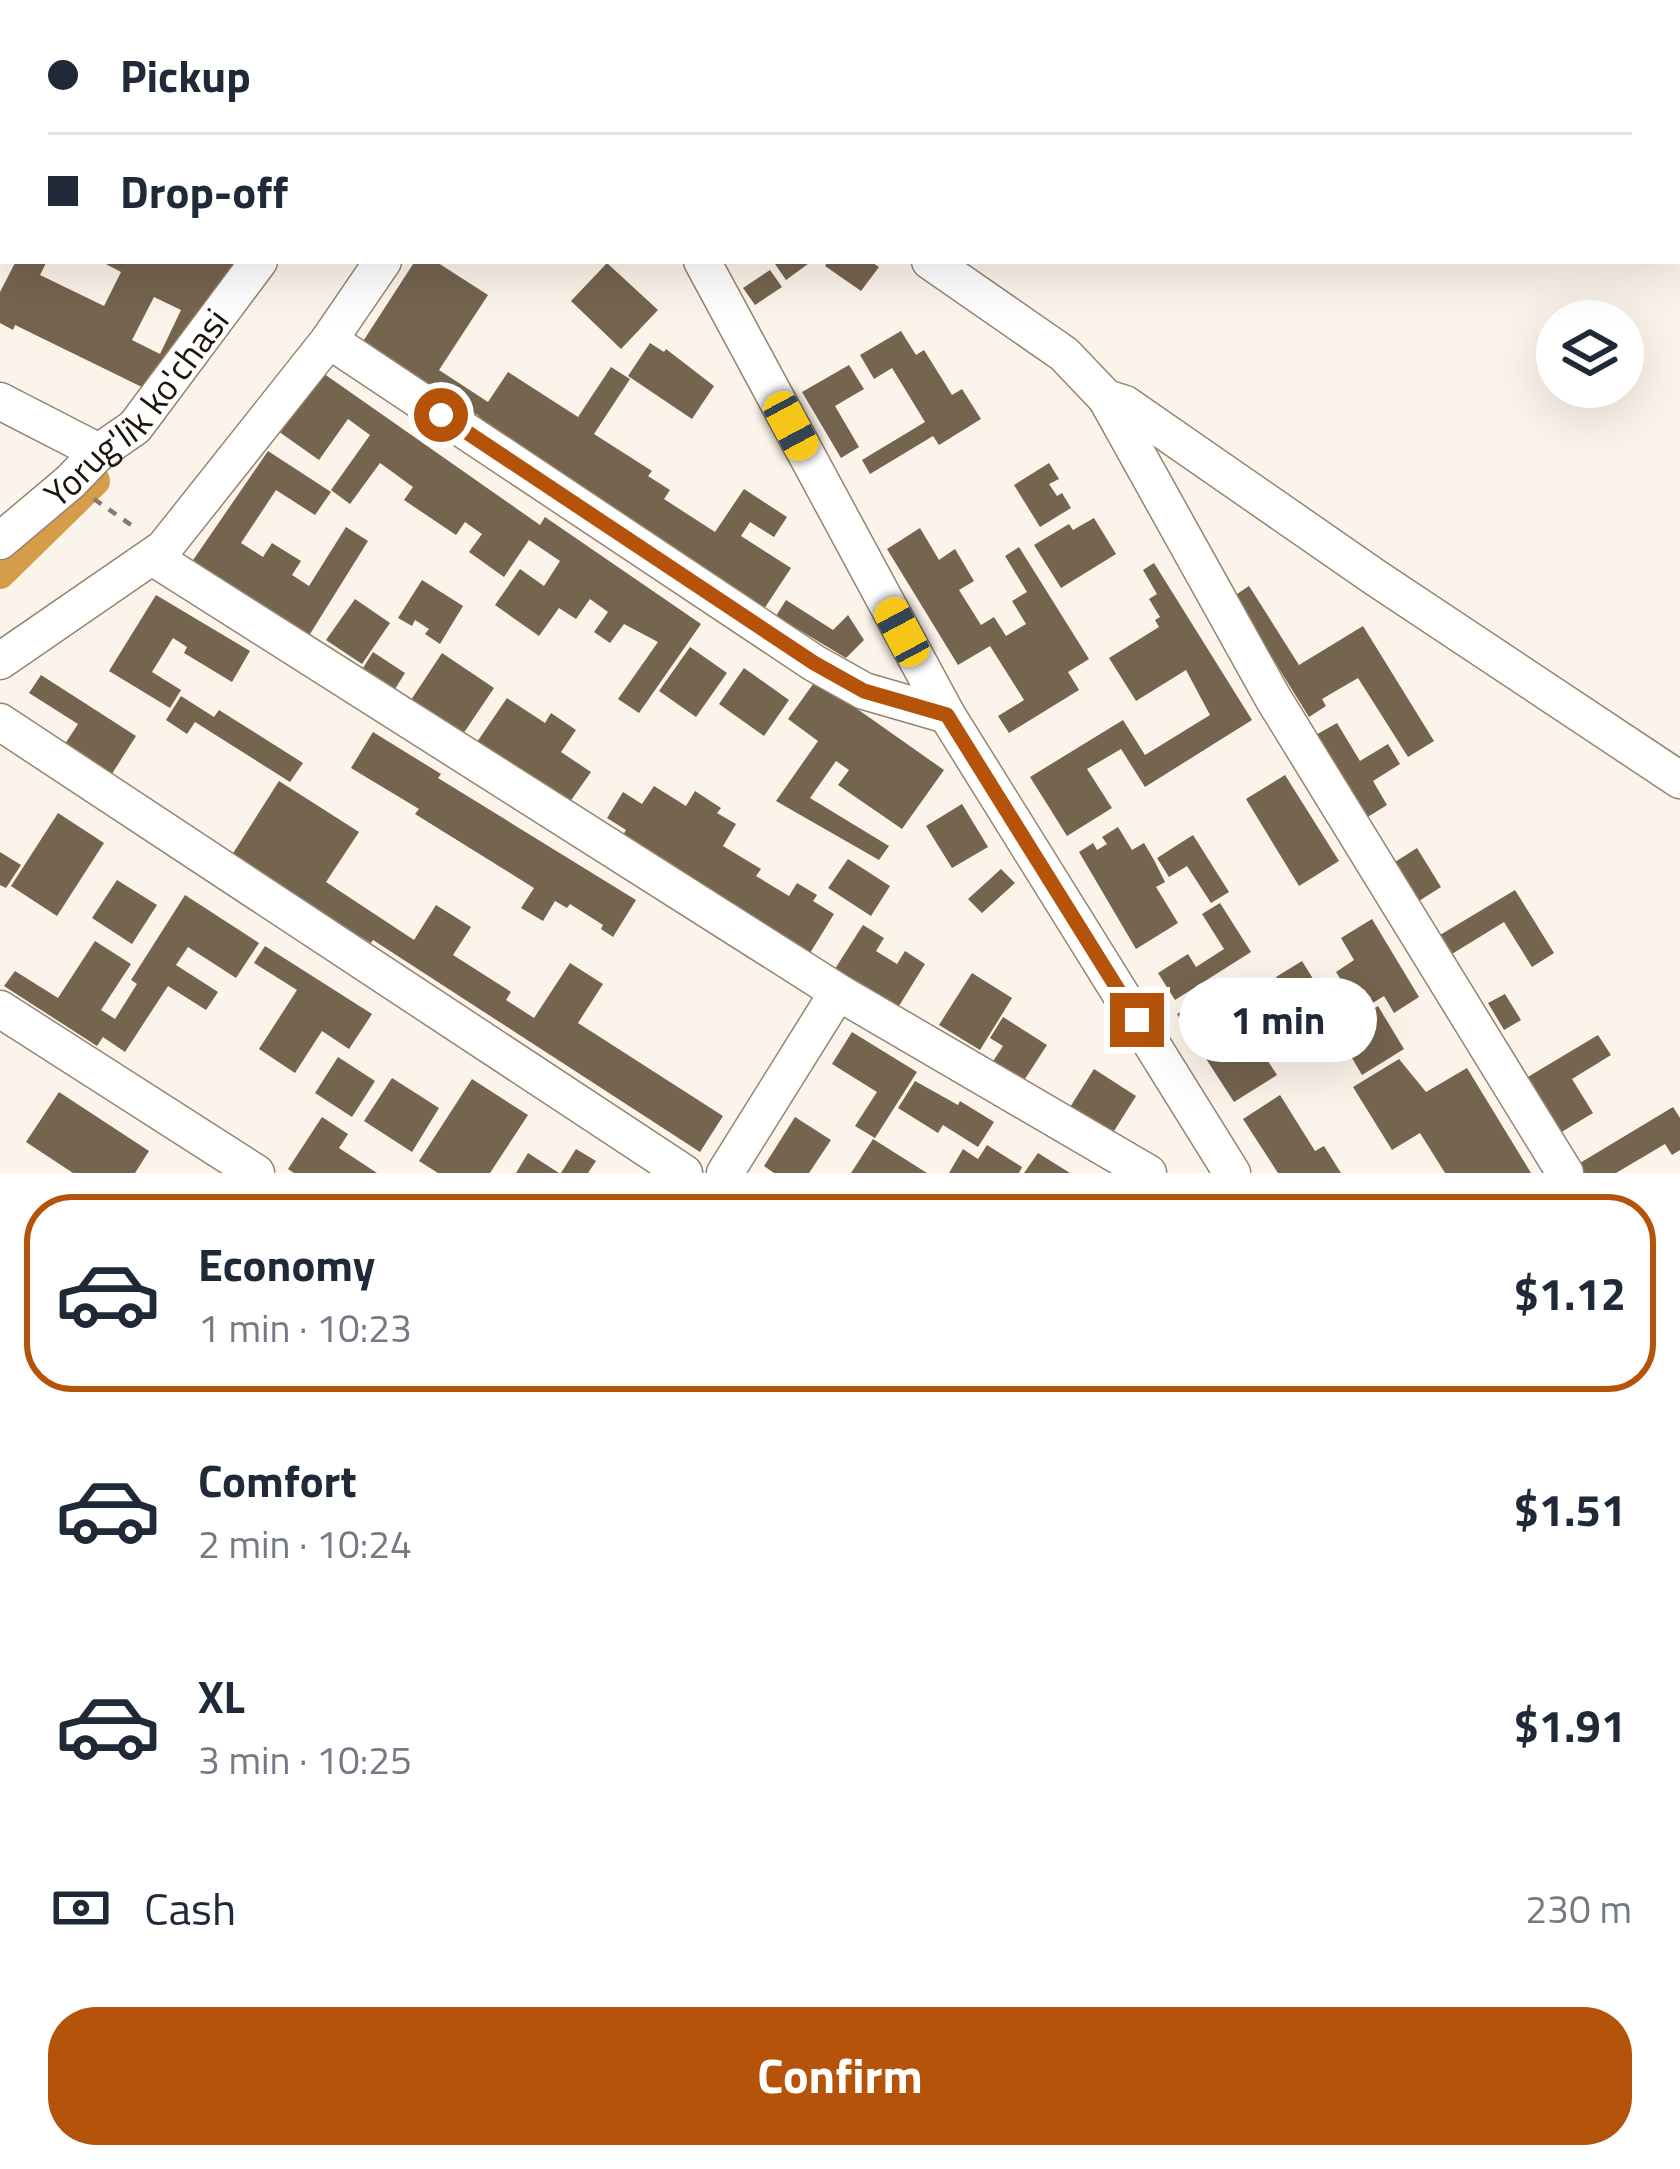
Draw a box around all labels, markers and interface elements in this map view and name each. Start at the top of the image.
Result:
text: Pickup [120,41,251,109]
text: Drop-off [120,157,288,225]
street label: Yorug'lik ko'chasi [31,296,242,520]
map controls [1536,300,1644,408]
button: layers [1536,300,1644,408]
car [758,386,824,466]
route start [414,388,468,442]
car [869,592,935,672]
callout: 1 min [1179,978,1377,1062]
text: 1 min [1231,990,1325,1049]
route end [1110,993,1164,1047]
text: Economy [198,1230,375,1298]
icon: car [54,1239,162,1347]
text: $1.12 [1514,1259,1626,1327]
text: 1 min · 10:23 [198,1298,412,1357]
text: Comfort [198,1446,357,1514]
icon: car [54,1455,162,1563]
text: $1.51 [1514,1475,1626,1543]
text: 2 min · 10:24 [198,1514,412,1573]
text: XL [198,1662,245,1730]
icon: car [54,1671,162,1779]
text: $1.91 [1514,1691,1626,1759]
text: 3 min · 10:25 [198,1730,412,1789]
text: Cash [144,1874,236,1942]
icon: cash [48,1875,114,1941]
text: 230 m [1525,1879,1632,1938]
button: Confirm [48,2007,1632,2145]

